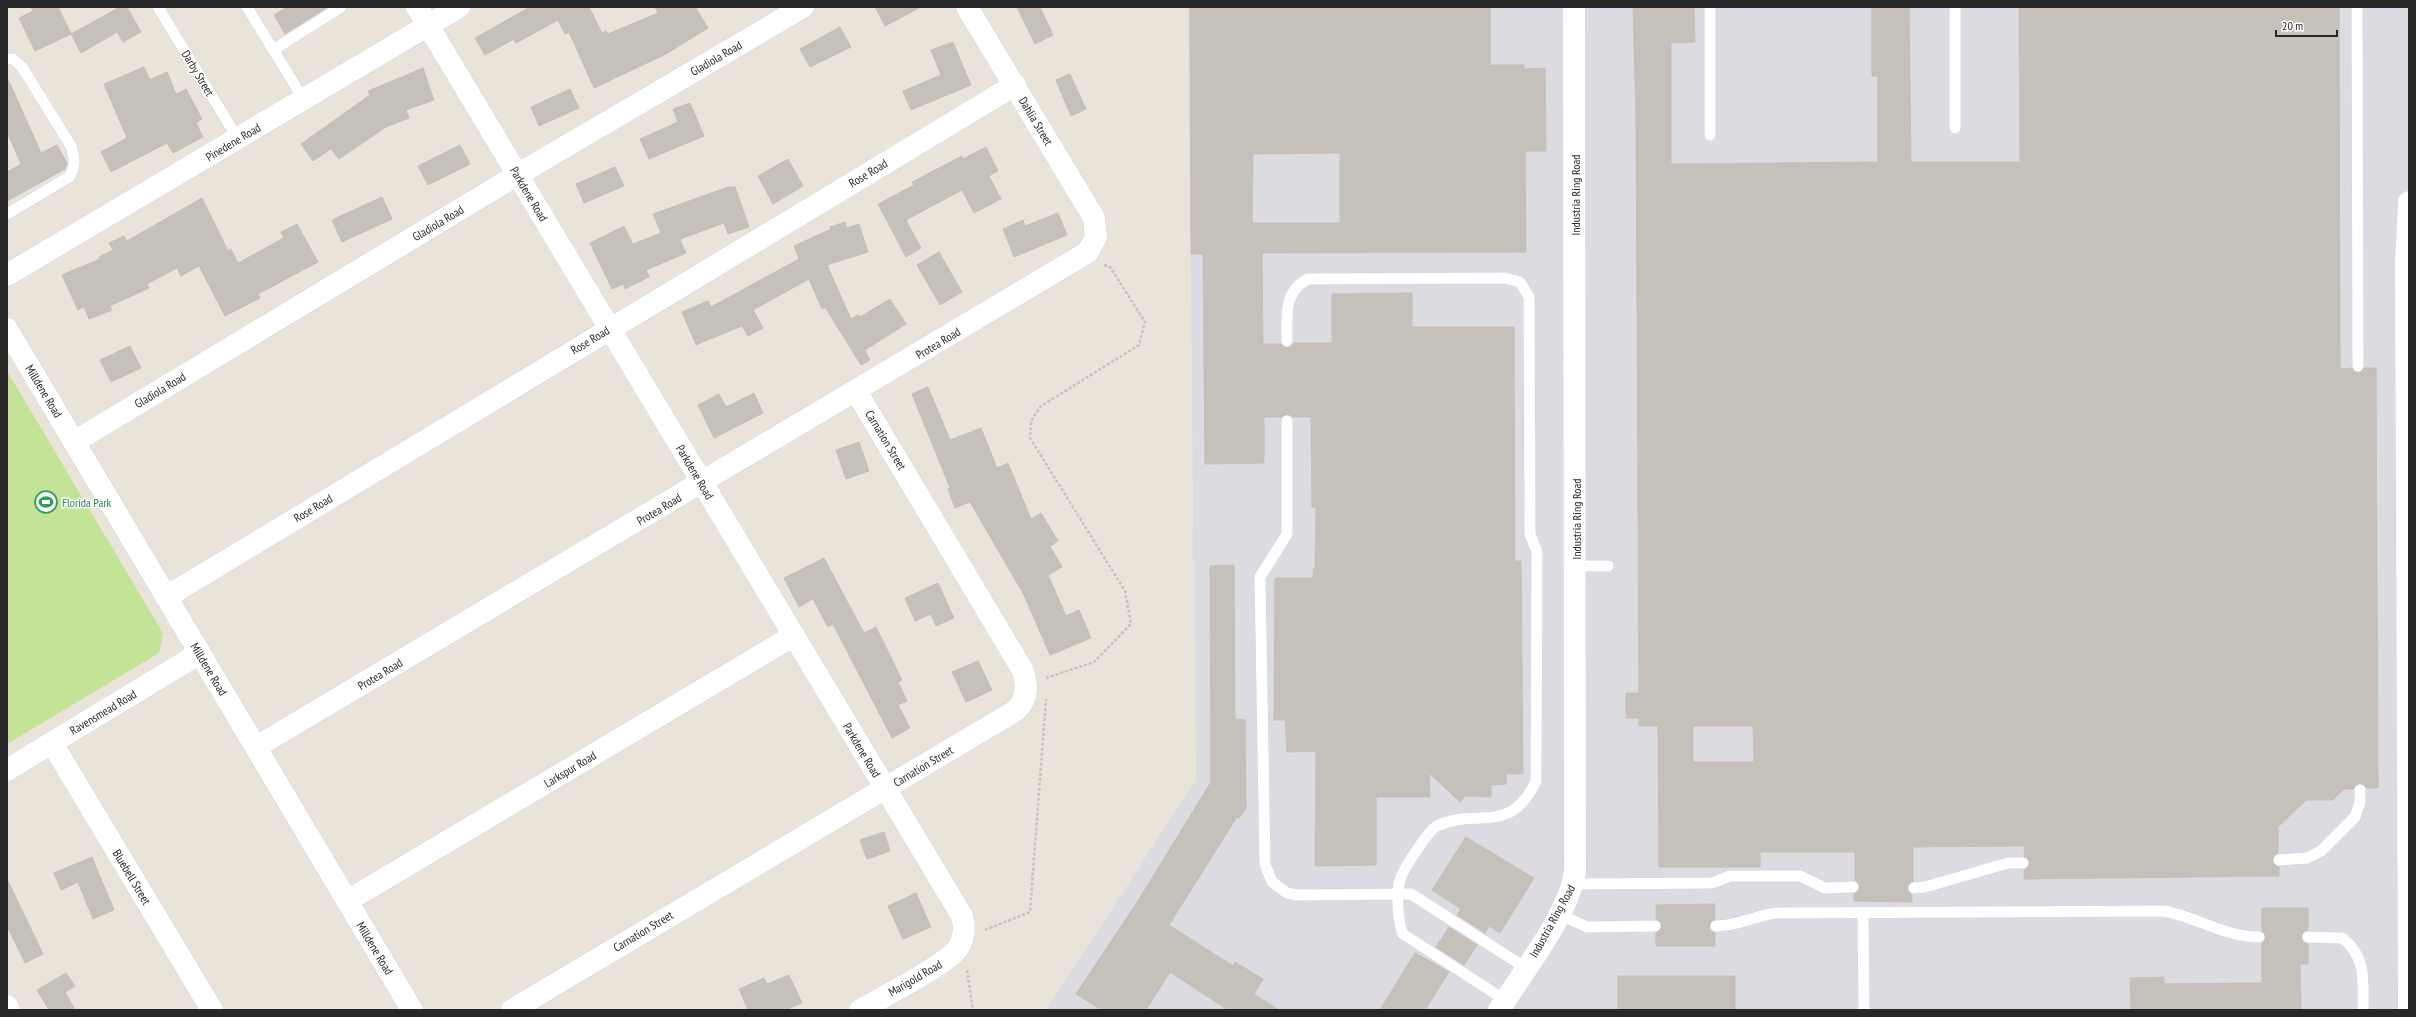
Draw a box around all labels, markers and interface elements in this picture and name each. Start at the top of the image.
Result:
scale bar [2276,12,2337,38]
text: 20 m [2282,18,2303,33]
street label: Gladiola Road [688,37,744,79]
street label: Darby Street [178,47,218,99]
street label: Dahlia Street [1016,94,1057,149]
street label: Pinedene Road [203,120,263,164]
street label: Industria Ring Road [1568,155,1583,235]
street label: Rose Road [846,156,890,190]
street label: Parkdene Road [507,164,551,224]
street label: Gladiola Road [410,202,466,244]
street label: Rose Road [568,323,612,357]
street label: Protea Road [913,324,963,362]
street label: Milldene Road [22,362,66,420]
street label: Gladiola Road [132,369,188,411]
street label: Carnation Street [862,407,910,473]
street label: Parkdene Road [673,442,717,502]
street label: Industria Ring Road [1569,479,1584,559]
sports icon: Florida Park [33,489,59,515]
street label: Protea Road [634,490,684,528]
street label: Rose Road [291,491,335,525]
place label: Florida Park [62,495,112,510]
street label: Milldene Road [187,640,231,698]
street label: Protea Road [355,655,405,693]
street label: Ravensmead Road [67,686,139,738]
street label: Parkdene Road [840,720,884,780]
street label: Carnation Street [890,742,956,790]
street label: Larkspur Road [541,748,599,790]
street label: Bluebell Street [110,847,155,908]
street label: Industria Ring Road [1526,882,1578,960]
street label: Carnation Street [610,907,676,955]
street label: Milldene Road [353,919,397,977]
street label: Marigold Road [885,957,945,999]

